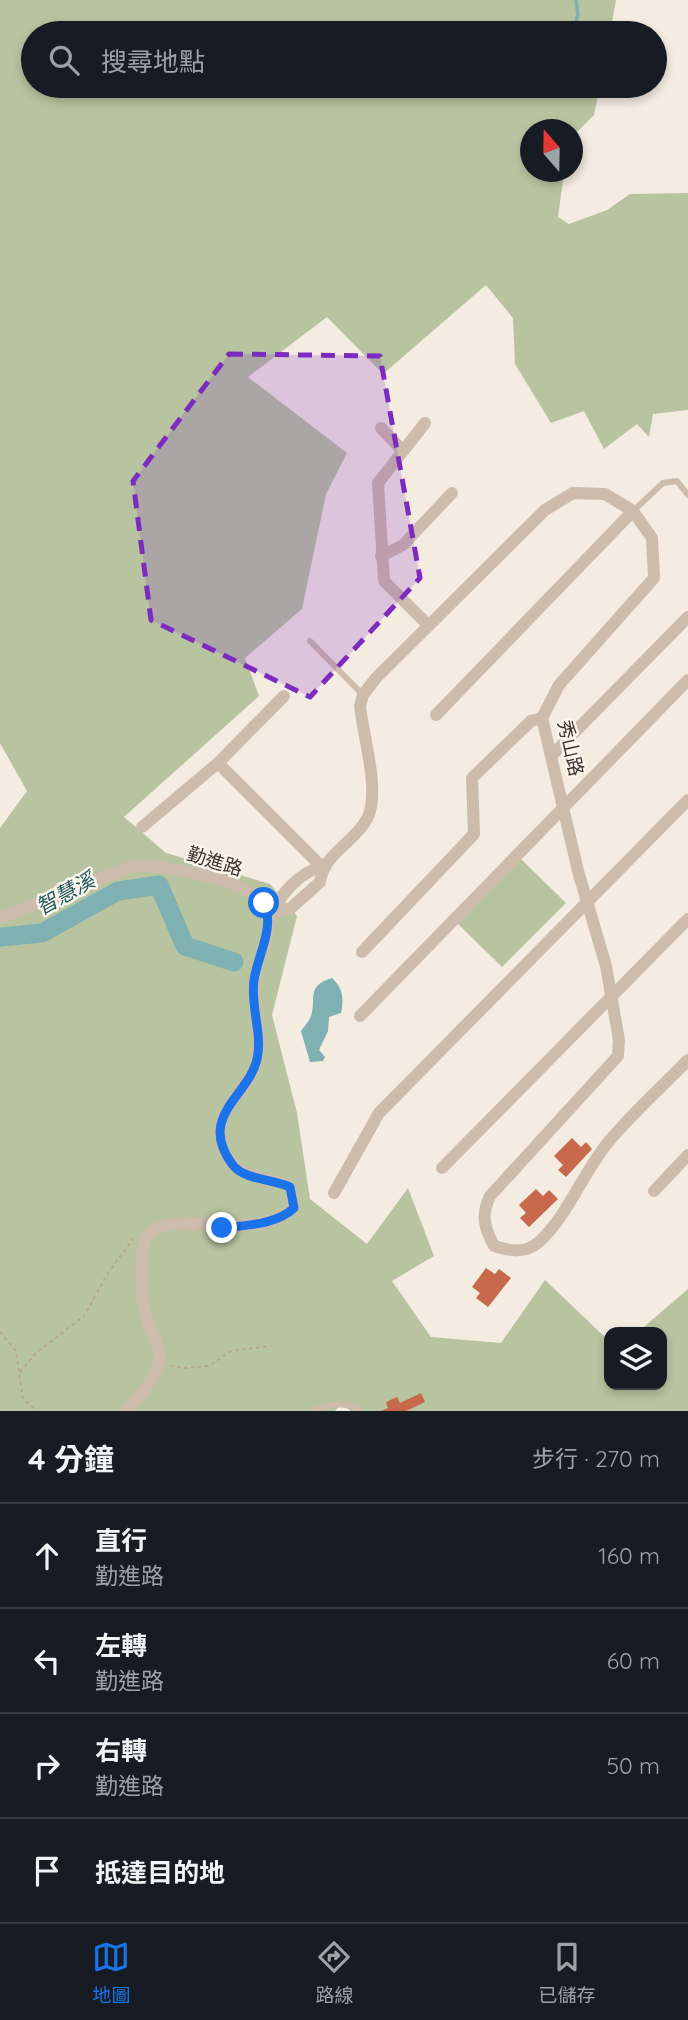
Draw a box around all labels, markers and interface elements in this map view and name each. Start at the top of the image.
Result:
search box [21,21,667,98]
icon: search [45,41,83,79]
text: 搜尋地點 [101,45,205,78]
north arrow [520,119,583,182]
street label: 秀山路 [553,718,589,778]
street label: 勤進路 [184,841,246,881]
water label: 智慧溪 [31,865,101,920]
route start [248,887,279,918]
route end [206,1212,237,1243]
map controls [604,1327,667,1390]
button: layers [604,1327,667,1390]
text: 4 分鐘 [28,1440,114,1478]
text: 步行 · 270 m [532,1444,660,1473]
text: 直行 [95,1524,147,1557]
icon: ahead [28,1537,66,1575]
text: 160 m [598,1541,660,1570]
text: 勤進路 [95,1561,164,1590]
text: 左轉 [95,1629,147,1662]
icon: left [28,1642,66,1680]
text: 60 m [607,1646,660,1675]
text: 勤進路 [95,1666,164,1695]
text: 右轉 [95,1734,147,1767]
icon: right [28,1747,66,1785]
text: 50 m [607,1751,660,1780]
text: 勤進路 [95,1771,164,1800]
icon: arrive [28,1852,66,1890]
text: 抵達目的地 [95,1856,225,1889]
tab: 地圖 [92,1938,131,2007]
tab: 路線 [315,1938,354,2007]
tab: 已儲存 [538,1938,596,2007]

